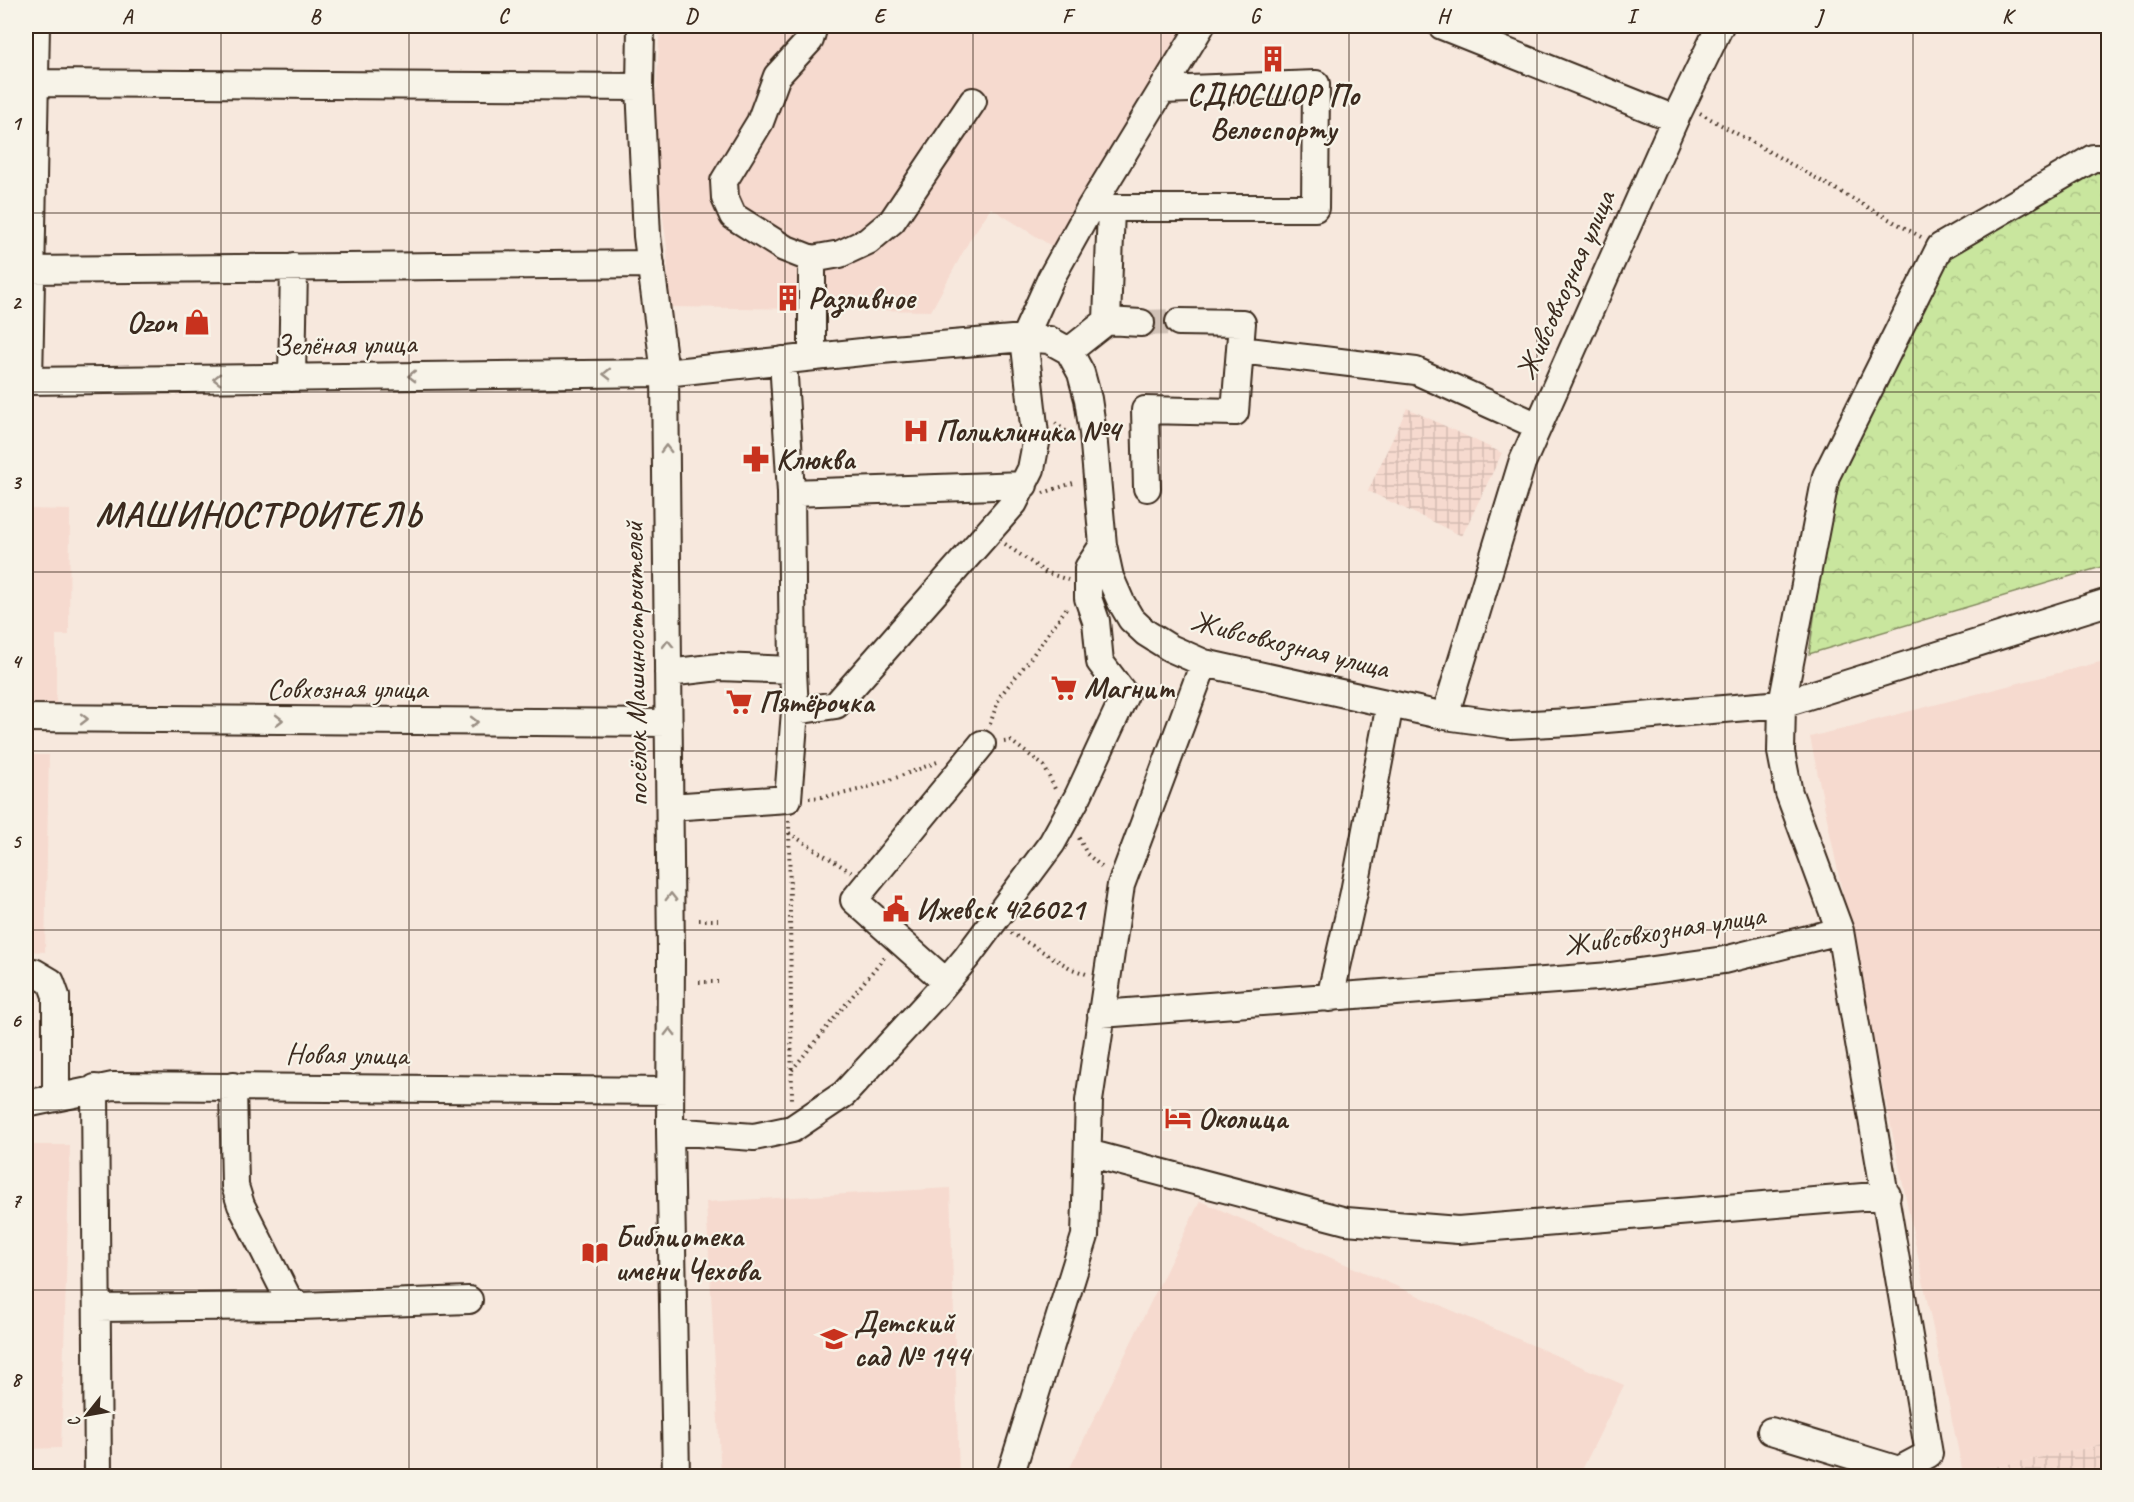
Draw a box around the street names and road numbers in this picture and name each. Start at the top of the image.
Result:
street label: Живсовхозная улица [1506,183,1624,385]
street label: Зелёная улица [273,324,419,364]
street label: посёлок Машиностроителей [613,520,656,807]
street label: Живсовхозная улица [1187,601,1395,687]
street label: Совхозная улица [267,669,429,707]
street label: Живсовхозная улица [1561,895,1769,965]
street label: Новая улица [285,1034,411,1074]

